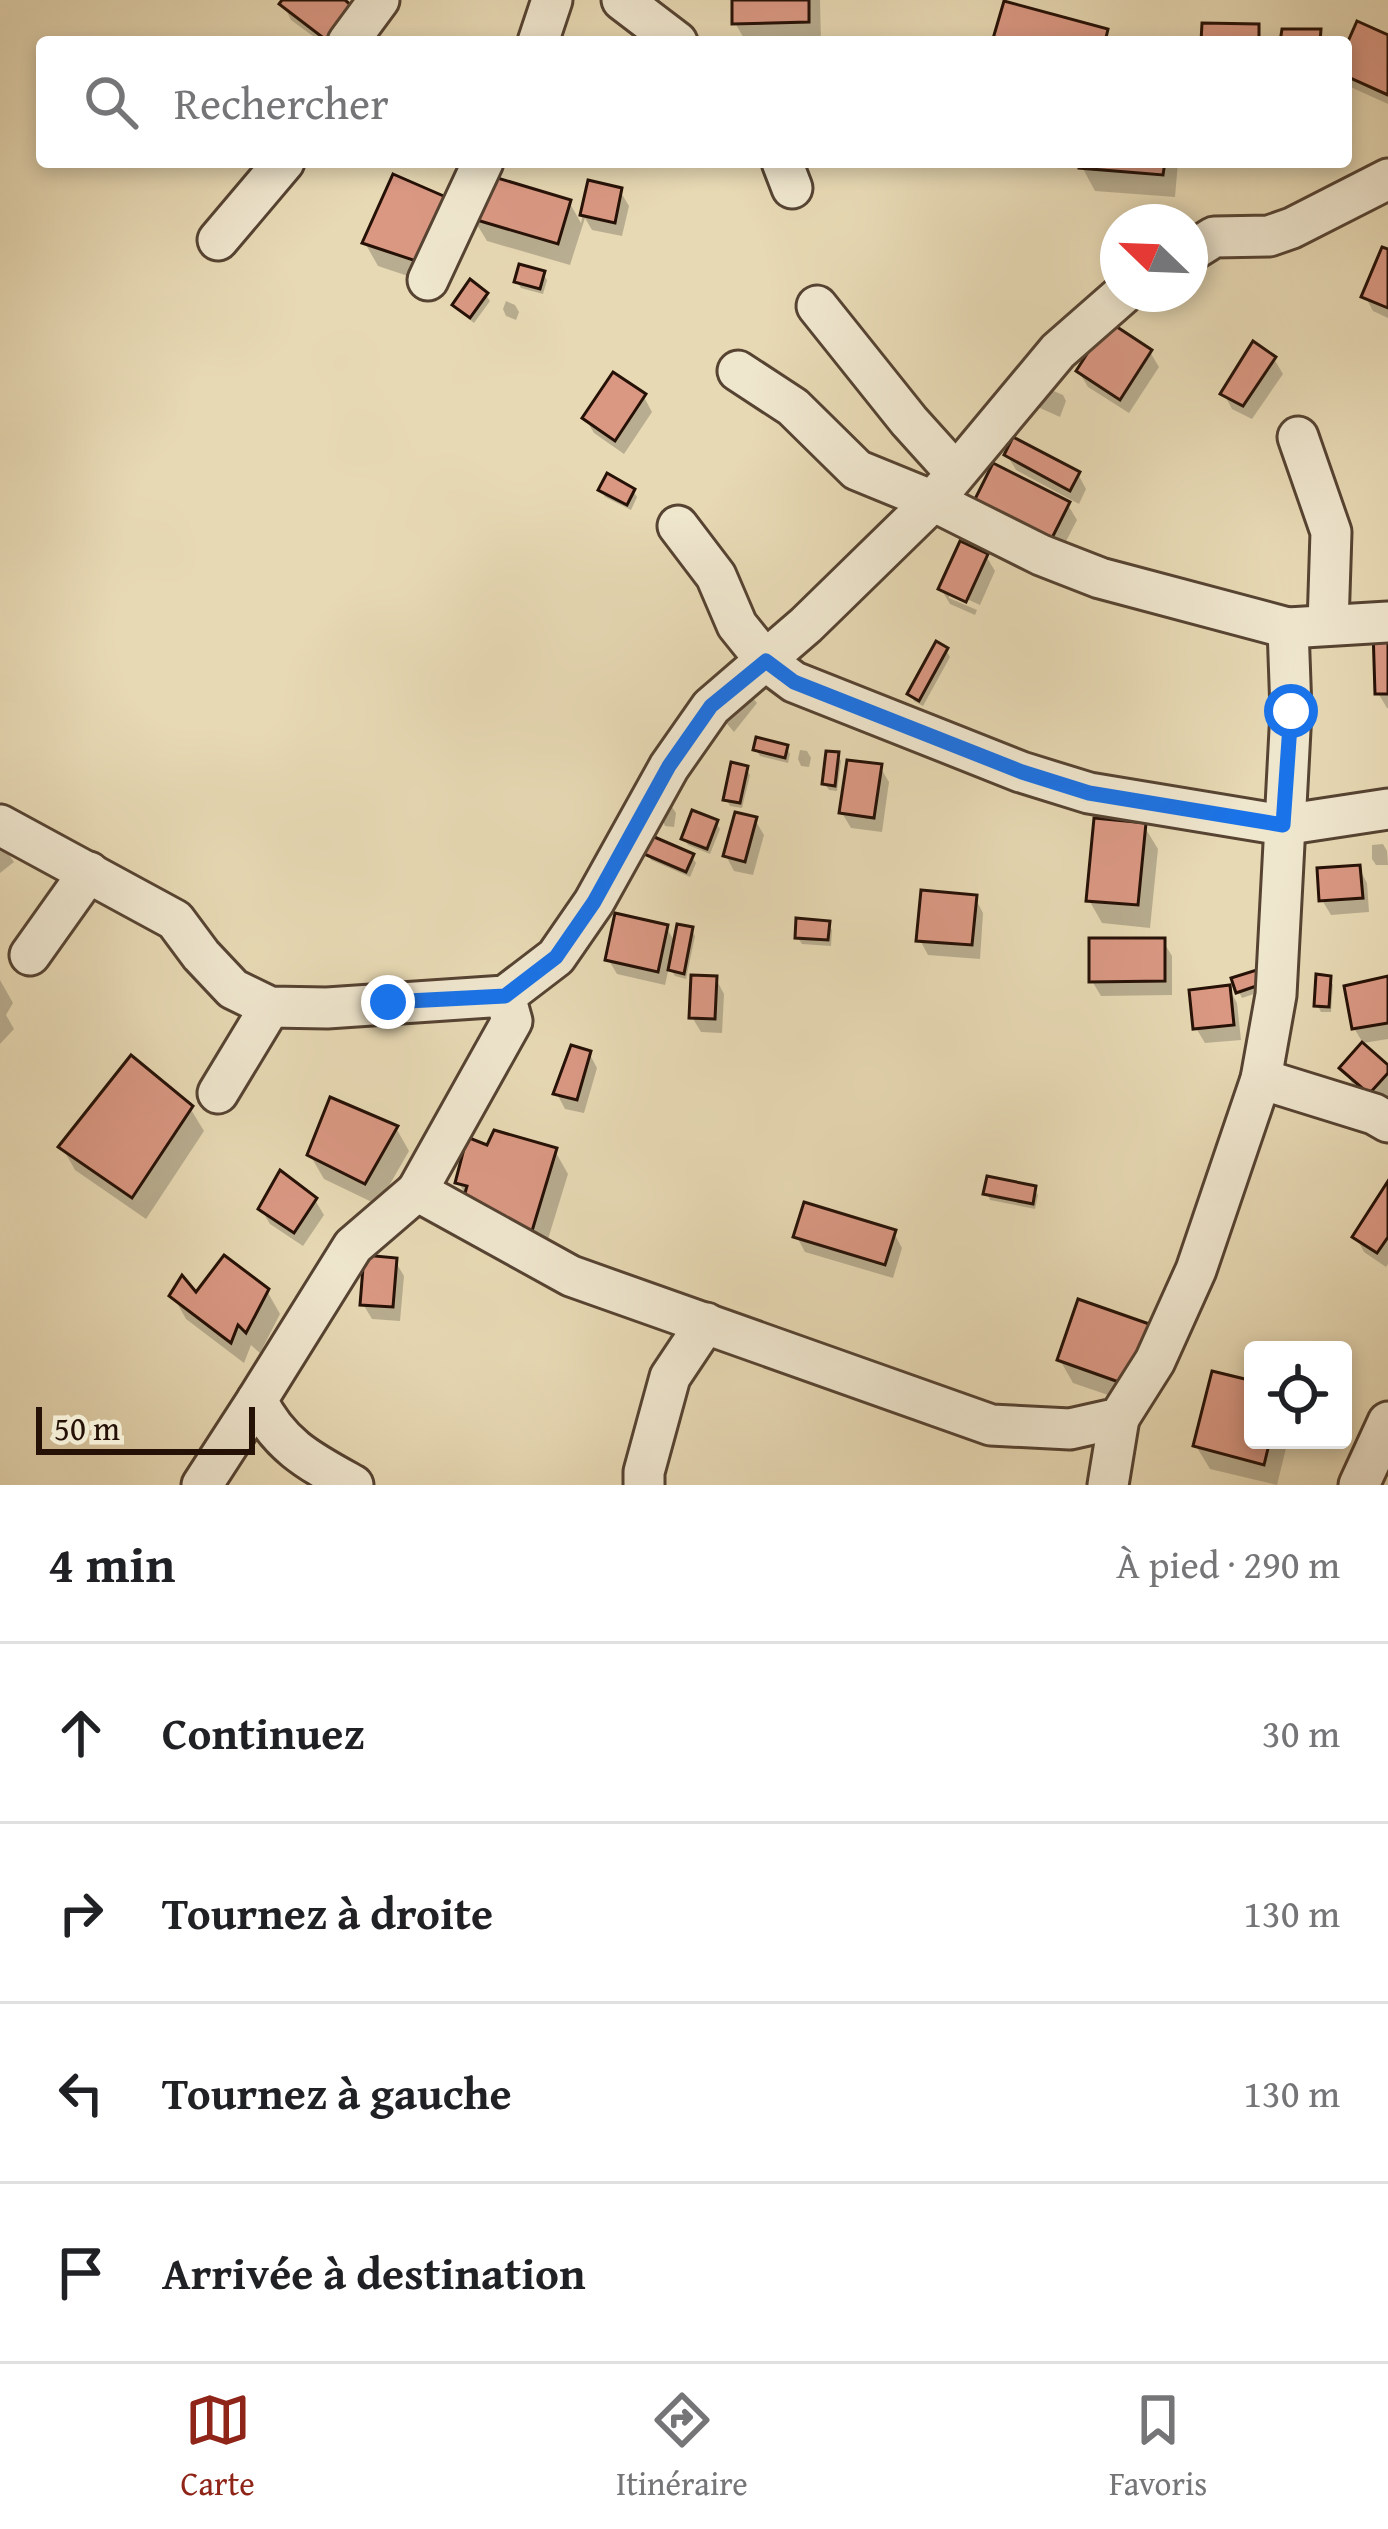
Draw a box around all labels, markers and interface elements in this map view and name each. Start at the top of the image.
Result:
search box [36,36,1352,168]
icon: search [78,69,144,135]
text: Rechercher [174,70,389,135]
north arrow [1100,204,1208,312]
route start [1264,684,1318,738]
route end [361,975,415,1029]
map controls [1244,1341,1352,1449]
button: locate [1244,1341,1352,1449]
scale bar [36,1401,255,1454]
text: 50 m [54,1404,120,1452]
text: 4 min [48,1526,175,1601]
text: À pied · 290 m [1116,1535,1340,1592]
icon: ahead [48,1700,114,1766]
text: Continuez [162,1700,365,1765]
text: 30 m [1262,1704,1340,1761]
icon: right [48,1880,114,1946]
text: Tournez à droite [162,1880,493,1945]
text: 130 m [1243,1884,1340,1941]
icon: left [48,2060,114,2126]
text: Tournez à gauche [162,2060,512,2125]
text: 130 m [1243,2064,1340,2121]
icon: arrive [48,2240,114,2306]
text: Arrivée à destination [162,2240,586,2305]
tab: Carte [181,2387,255,2507]
tab: Itinéraire [616,2387,748,2507]
tab: Favoris [1109,2387,1207,2507]

